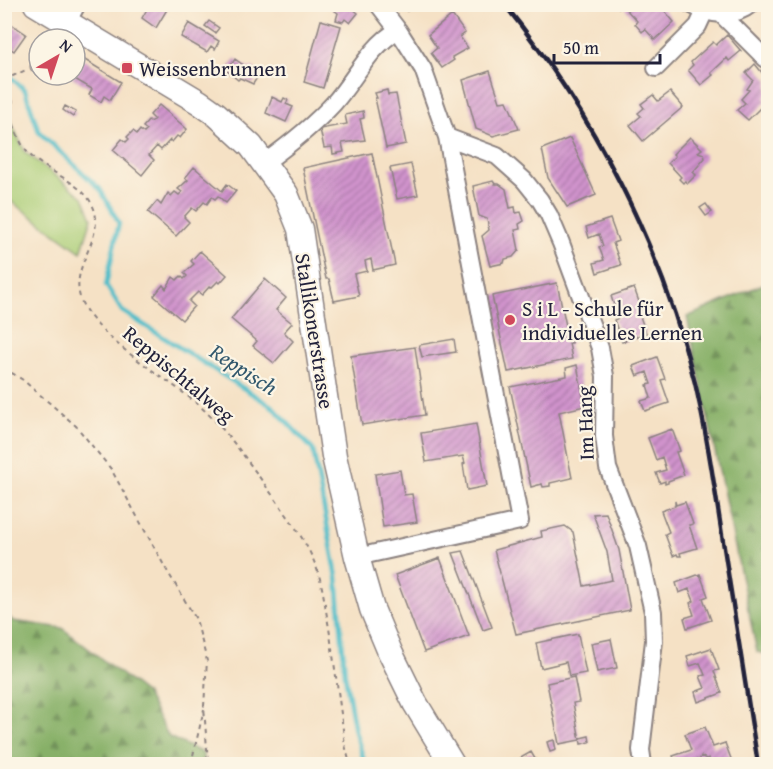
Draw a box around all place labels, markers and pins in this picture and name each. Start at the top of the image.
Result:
place label: Weissenbrunnen [139,53,286,84]
marker: Weissenbrunnen [120,61,134,75]
place label: S i L - Schule für individuelles Lernen [522,293,703,348]
marker: S i L - Schule für individuelles Lernen [503,313,517,327]

